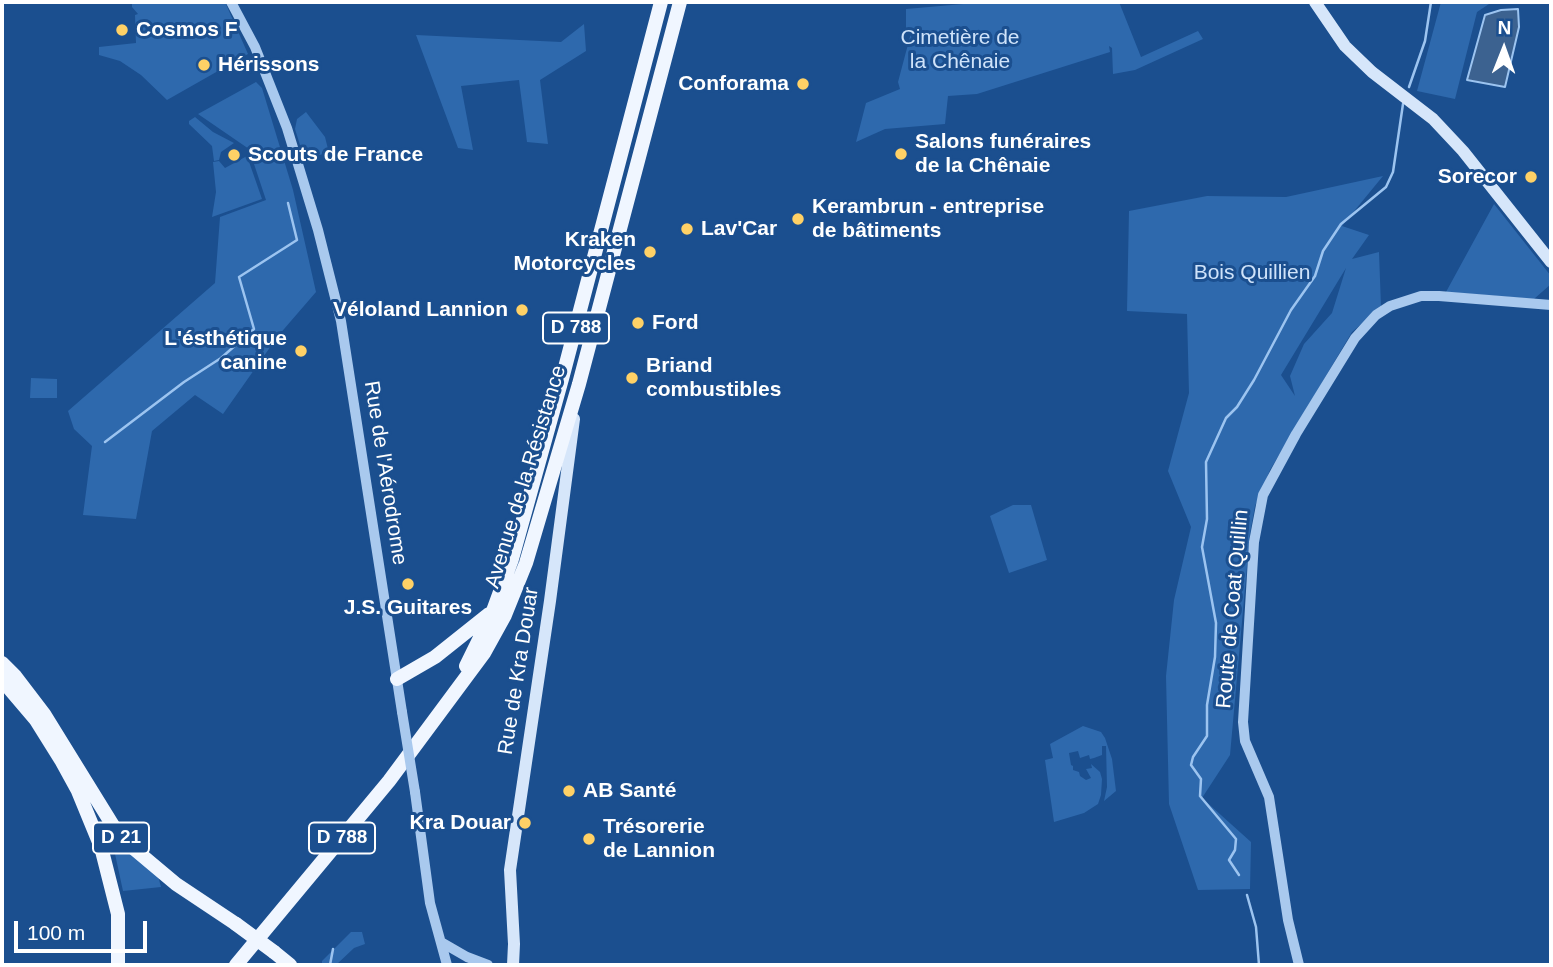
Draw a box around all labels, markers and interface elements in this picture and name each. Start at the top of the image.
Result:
north arrow [1469,14,1539,84]
place label: Cosmos F [136,17,238,43]
text: N [1497,17,1511,38]
marker: Cosmos F [114,22,130,38]
park label: Cimetière de la Chênaie [900,25,1020,75]
place label: Hérissons [218,52,320,78]
marker: Hérissons [196,57,212,73]
place label: Conforama [678,71,789,97]
marker: Conforama [795,76,811,92]
place label: Salons funéraires de la Chênaie [915,129,1091,179]
place label: Scouts de France [248,142,423,168]
marker: Salons funéraires de la Chênaie [893,146,909,162]
marker: Scouts de France [226,147,242,163]
place label: Sorecor [1438,164,1517,190]
marker: Sorecor [1523,169,1539,185]
place label: Kerambrun - entreprise de bâtiments [812,194,1044,244]
marker: Kerambrun - entreprise de bâtiments [790,211,806,227]
place label: Lav'Car [701,216,777,242]
marker: Lav'Car [679,221,695,237]
place label: Kraken Motorcycles [513,227,636,277]
marker: Kraken Motorcycles [642,244,658,260]
park label: Bois Quillien [1194,260,1310,286]
place label: Véloland Lannion [333,297,508,323]
marker: Véloland Lannion [514,302,530,318]
place label: Ford [652,310,699,336]
road number: D 788 [543,312,609,344]
marker: Ford [630,315,646,331]
place label: L'ésthétique canine [164,326,287,376]
marker: L'ésthétique canine [293,343,309,359]
place label: Briand combustibles [646,353,781,403]
street label: Avenue de la Résistance [480,362,572,592]
marker: Briand combustibles [624,370,640,386]
street label: Rue de l'Aérodrome [358,379,412,567]
street label: Route de Coat Quillin [1212,508,1254,710]
marker: J.S. Guitares [400,576,416,592]
street label: Rue de Kra Douar [493,585,545,757]
place label: J.S. Guitares [344,595,472,621]
place label: AB Santé [583,778,676,804]
marker: AB Santé [561,783,577,799]
place label: Kra Douar [409,810,511,836]
place label: Trésorerie de Lannion [603,814,715,864]
marker: Kra Douar [517,815,533,831]
road number: D 21 [93,822,149,853]
road number: D 788 [309,822,375,853]
marker: Trésorerie de Lannion [581,831,597,847]
scale bar [18,908,150,952]
text: 100 m [27,921,85,944]

